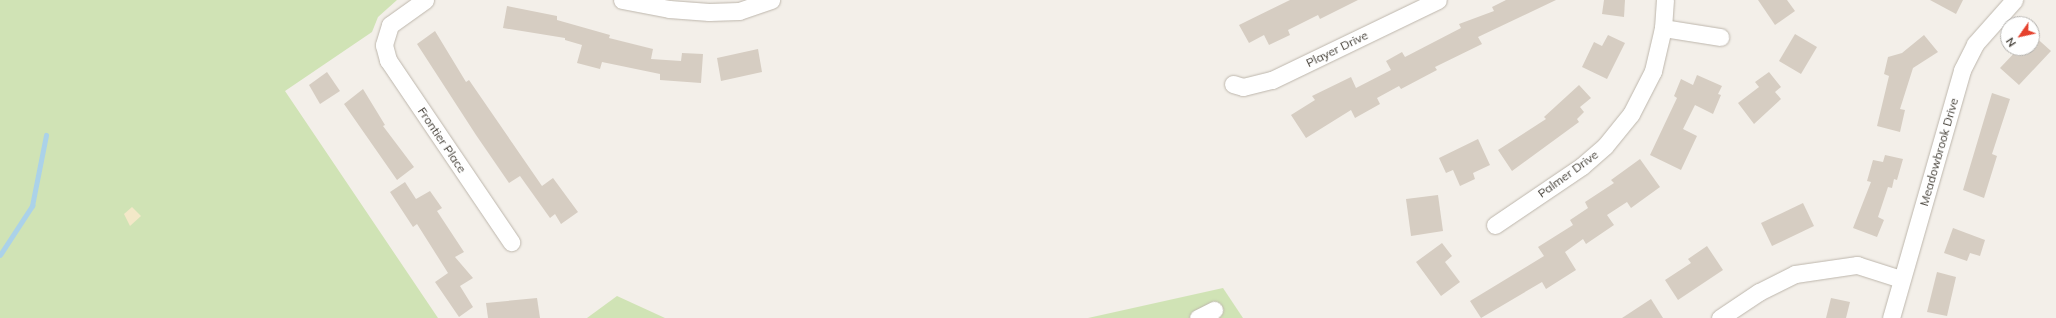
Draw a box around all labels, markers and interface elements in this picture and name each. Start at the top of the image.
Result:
north arrow [2000,16,2040,56]
street label: Player Drive [1304,28,1370,70]
text: N [2003,35,2019,50]
street label: Meadowbrook Drive [1917,96,1961,208]
street label: Frontier Place [415,104,469,176]
street label: Palmer Drive [1535,147,1601,201]

